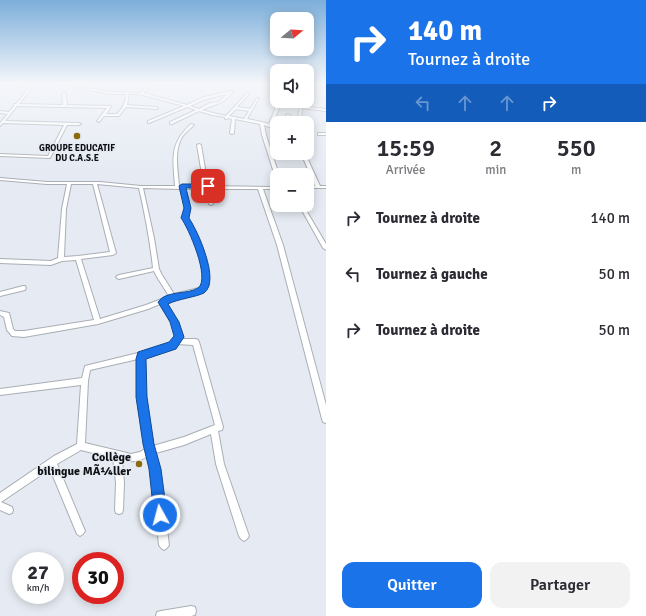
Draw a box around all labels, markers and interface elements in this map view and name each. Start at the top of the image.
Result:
north arrow [270,12,314,56]
map controls [270,12,314,212]
text: 140 m [408,14,482,48]
icon: right [342,16,394,68]
text: Tournez à droite [408,48,530,70]
button: sound [270,64,314,108]
icon: left [412,92,434,114]
icon: ahead [454,92,476,114]
icon: ahead [496,92,518,114]
icon: right [538,92,560,114]
button: + [270,116,314,160]
marker: GROUPE EDUCATIF DU C.A.S.E [72,131,82,141]
text: 15:59 [376,133,435,163]
text: 2 [489,133,502,163]
text: 550 [557,133,596,163]
place label: GROUPE EDUCATIF DU C.A.S.E [39,143,115,164]
text: Arrivée [386,162,426,178]
text: min [485,162,506,178]
text: m [571,162,581,178]
button: − [270,168,314,212]
pin [191,169,225,203]
icon: arrive [197,175,219,197]
icon: right [342,207,364,229]
text: Tournez à droite [376,209,480,227]
text: 140 m [590,209,630,227]
icon: left [342,263,364,285]
text: Tournez à gauche [376,265,488,283]
text: 50 m [599,265,630,283]
icon: right [342,319,364,341]
text: Tournez à droite [376,321,480,339]
text: 50 m [599,321,630,339]
place label: Collège bilingue MÃ¼ller [37,450,131,479]
marker: Collège bilingue MÃ¼ller [134,459,144,469]
position arrow [139,494,181,536]
speed limit sign: 30 [72,552,124,604]
text: 27 [27,560,49,585]
button: Quitter [342,562,482,608]
button: Partager [490,562,630,608]
text: km/h [27,582,49,594]

